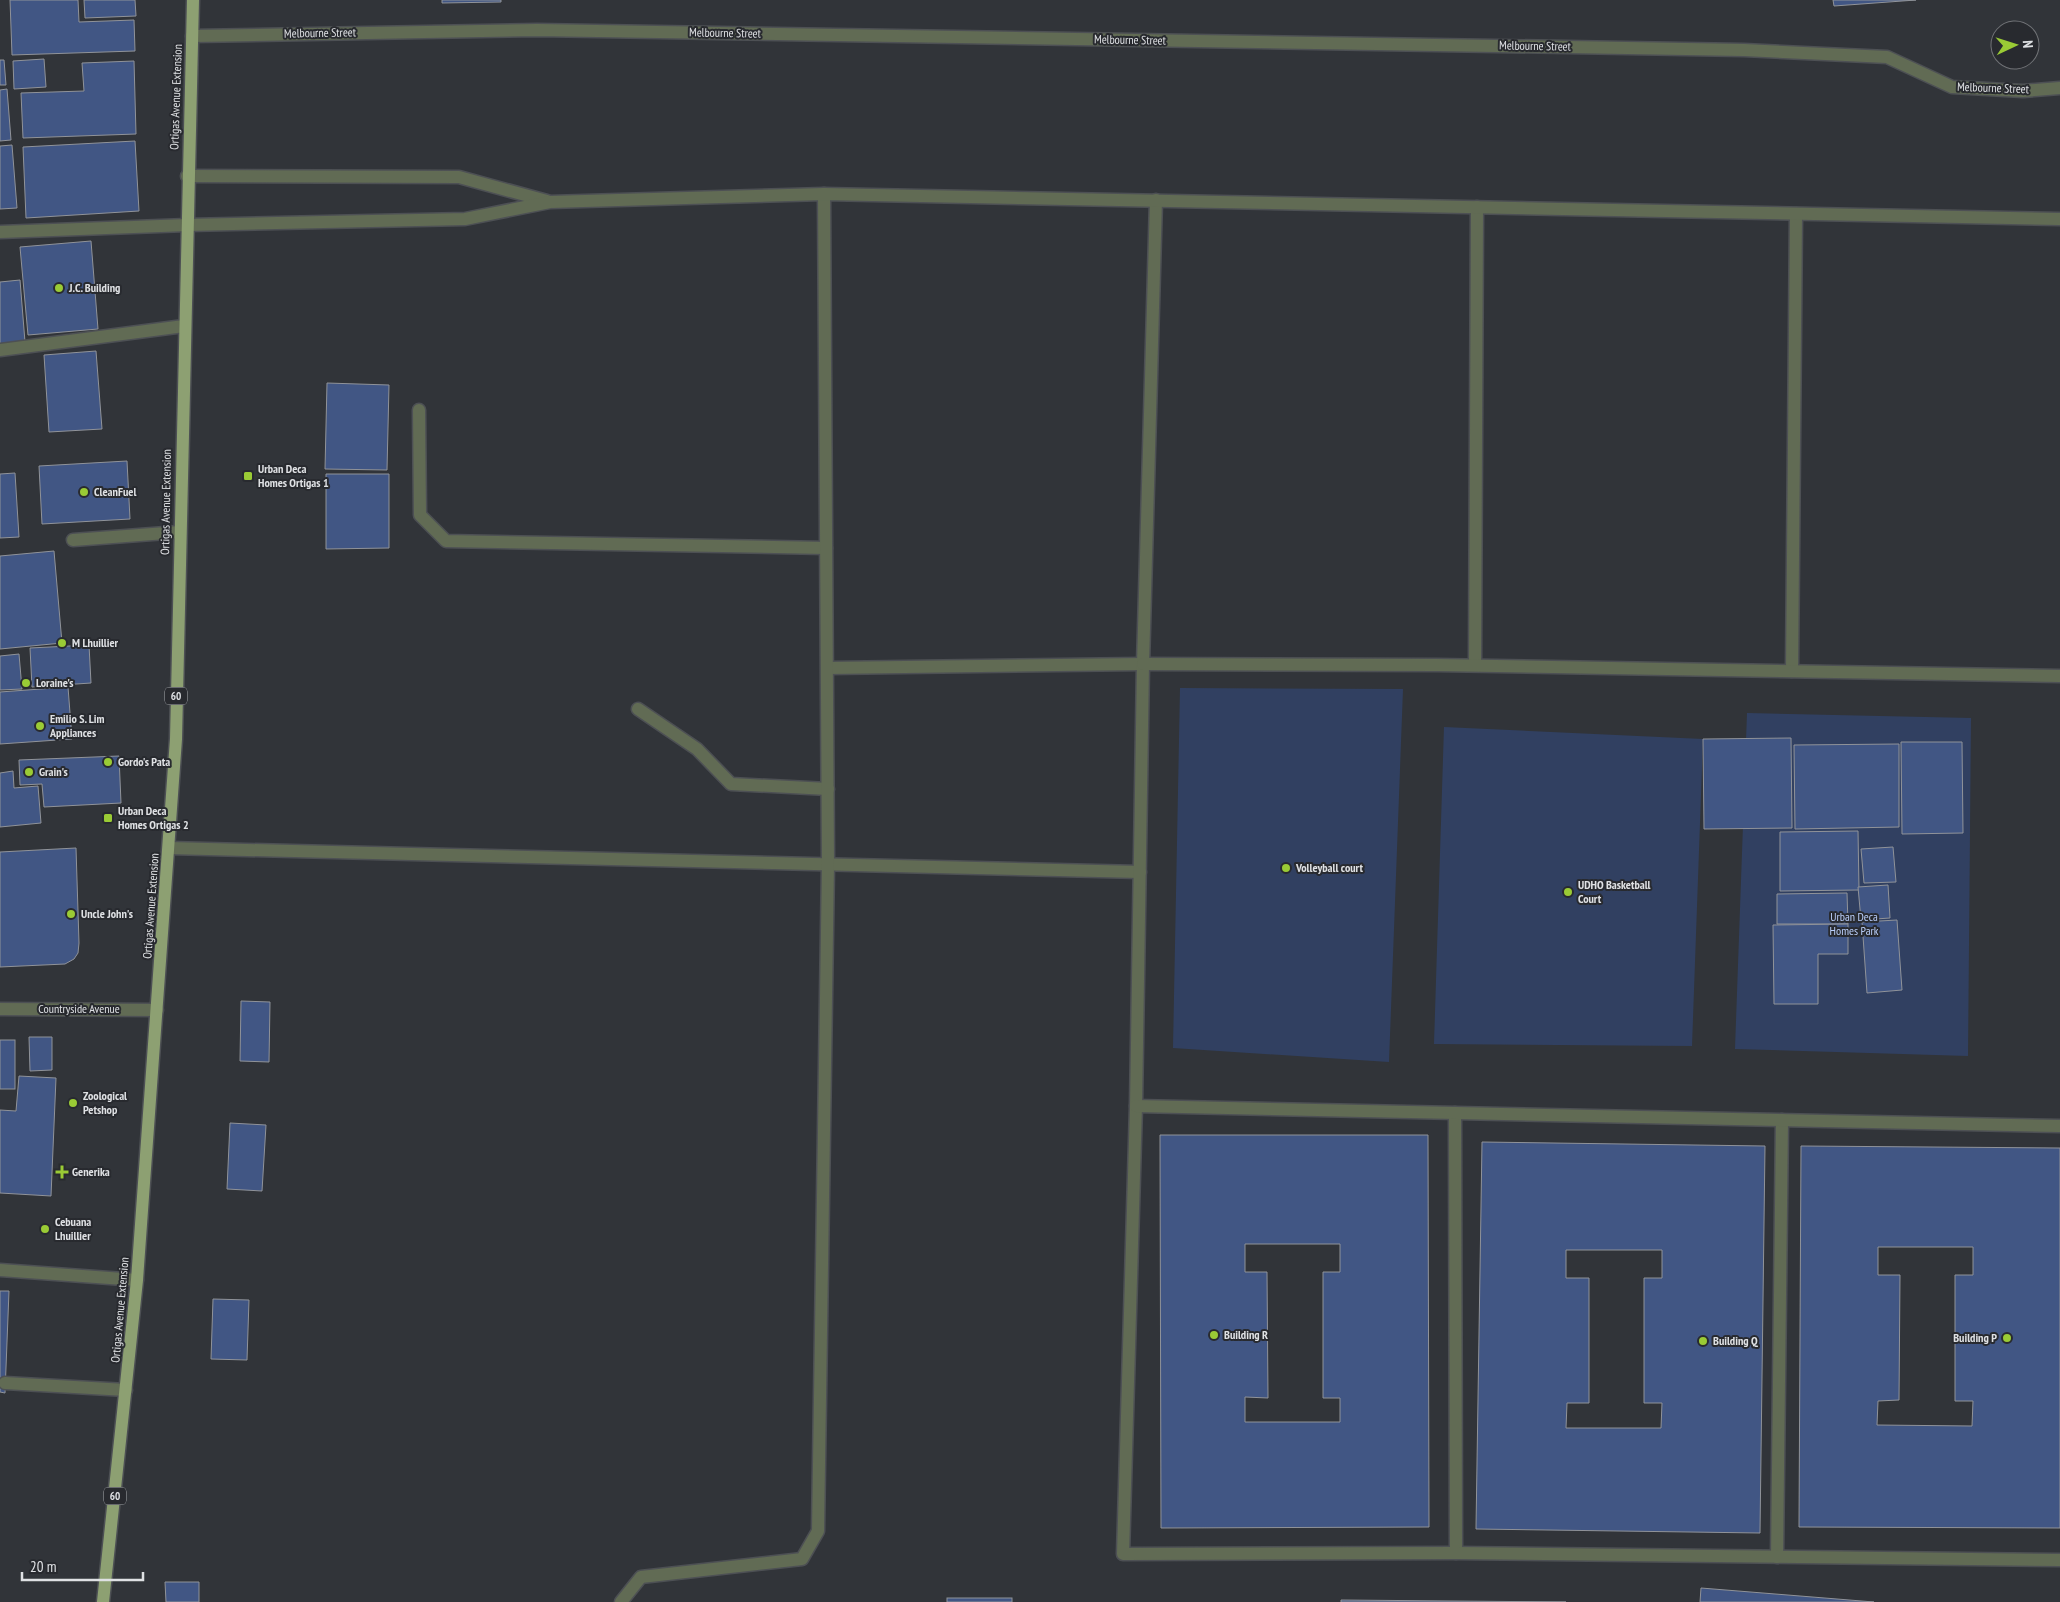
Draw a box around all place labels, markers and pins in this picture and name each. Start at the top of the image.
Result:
place label: J.C. Building [68,280,120,295]
marker: J.C. Building [53,282,65,294]
place label: Urban Deca Homes Ortigas 1 [258,461,329,490]
marker: Urban Deca Homes Ortigas 1 [242,470,254,482]
place label: CleanFuel [94,484,136,499]
marker: CleanFuel [78,486,90,498]
place label: M Lhuillier [72,635,119,650]
marker: M Lhuillier [56,637,68,649]
place label: Loraine's [36,675,73,690]
marker: Loraine's [20,677,32,689]
place label: Emilio S. Lim Appliances [49,711,105,740]
marker: Emilio S. Lim Appliances [34,720,46,732]
place label: Gordo's Pata [118,754,170,769]
marker: Gordo's Pata [102,756,114,768]
place label: Grain's [39,764,68,779]
marker: Grain's [23,766,35,778]
place label: Urban Deca Homes Ortigas 2 [118,803,189,832]
marker: Urban Deca Homes Ortigas 2 [102,812,114,824]
place label: Volleyball court [1295,860,1363,875]
marker: Volleyball court [1280,862,1292,874]
place label: UDHO Basketball Court [1578,877,1651,906]
marker: UDHO Basketball Court [1562,886,1574,898]
place label: Uncle John's [81,906,133,921]
marker: Uncle John's [65,908,77,920]
place label: Zoological Petshop [83,1088,127,1117]
marker: Zoological Petshop [67,1097,79,1109]
place label: Generika [72,1164,110,1179]
marker: Generika [56,1166,68,1178]
place label: Cebuana Lhuillier [55,1214,91,1243]
marker: Cebuana Lhuillier [39,1223,51,1235]
place label: Building R [1224,1327,1268,1342]
marker: Building R [1208,1329,1220,1341]
place label: Building P [1953,1330,1997,1345]
marker: Building P [2001,1332,2013,1344]
place label: Building Q [1713,1333,1758,1348]
marker: Building Q [1697,1335,1709,1347]

